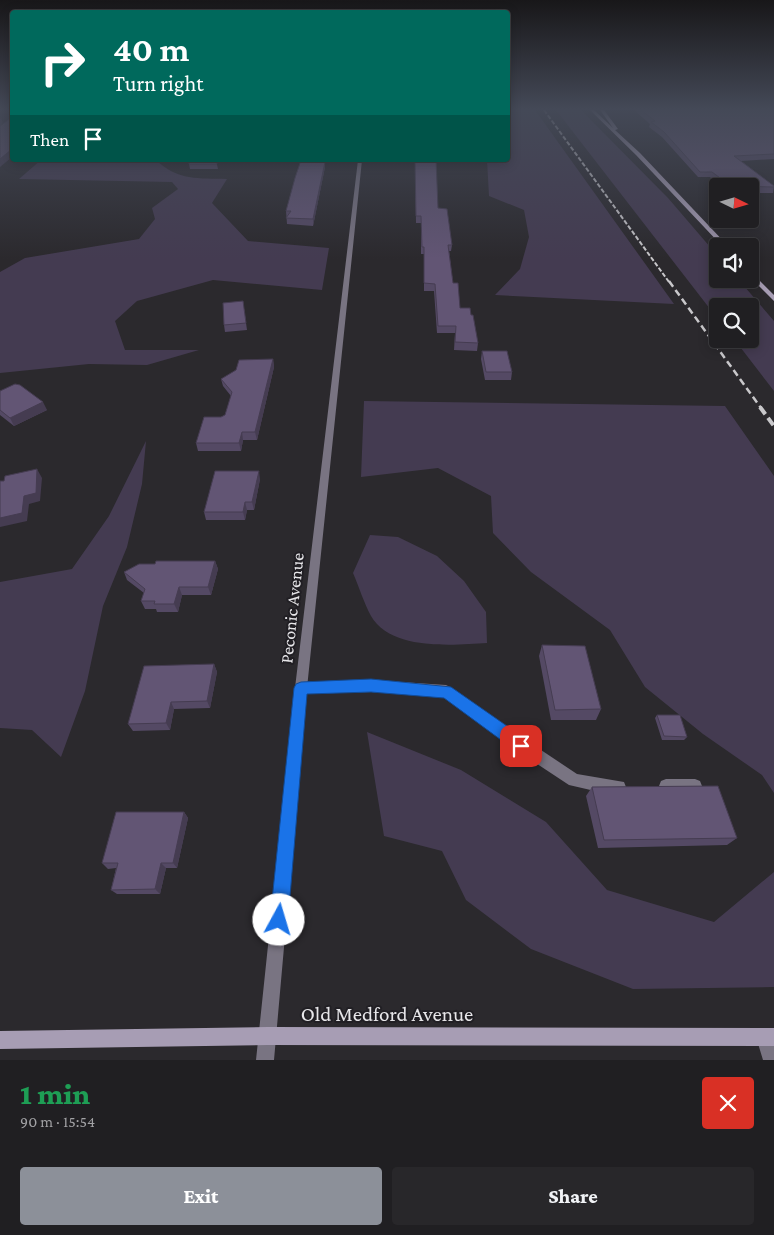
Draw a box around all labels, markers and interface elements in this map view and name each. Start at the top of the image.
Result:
icon: right [30,30,95,95]
text: 40 m [113,30,190,69]
text: Turn right [113,71,204,96]
icon: arrive [79,125,107,153]
text: Then [30,129,69,150]
north arrow [709,178,759,228]
map controls [709,178,759,348]
button: sound [709,238,759,288]
button: search [709,298,759,348]
street label: Peconic Avenue [276,552,308,664]
pin [500,725,542,767]
icon: arrive [507,732,535,760]
position arrow [252,893,304,945]
street label: Old Medford Avenue [301,1002,473,1026]
text: 1 min [20,1077,90,1110]
button: close [702,1077,754,1129]
text: 90 m · 15:54 [20,1113,95,1130]
button: Exit [20,1167,382,1225]
button: Share [392,1167,754,1225]

